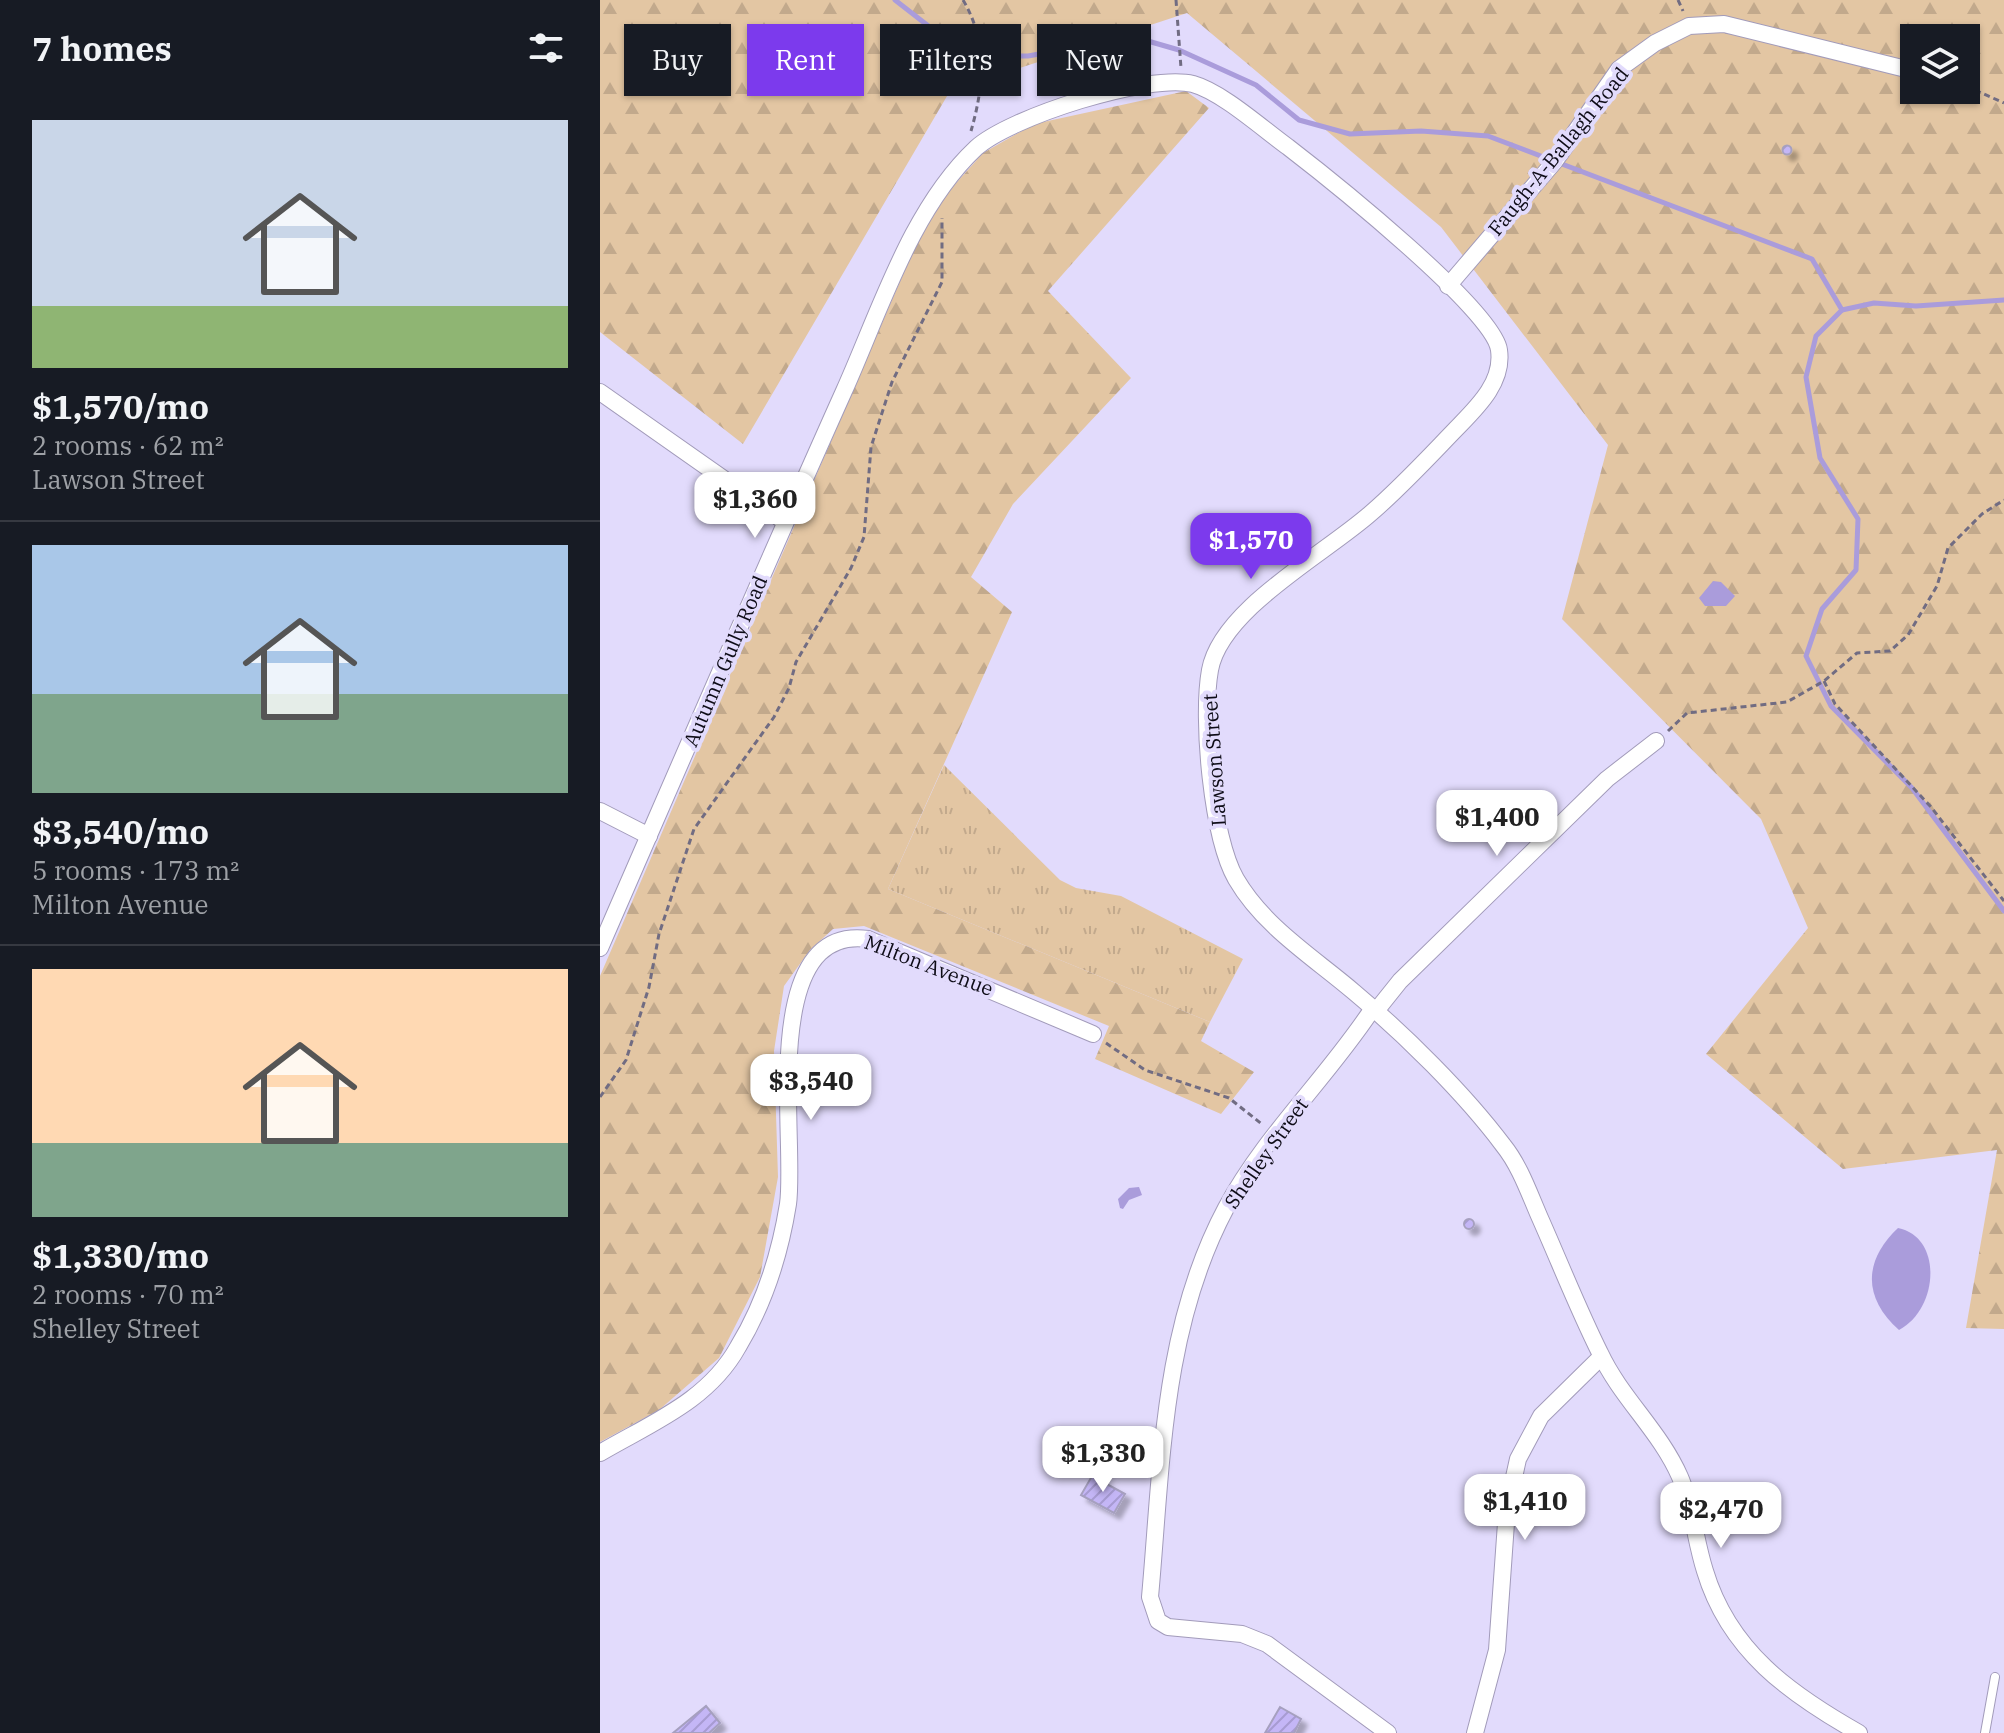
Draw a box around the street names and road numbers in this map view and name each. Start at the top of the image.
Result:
street label: Faugh-A-Ballagh Road [1482,61,1634,241]
street label: Autumn Gully Road [677,571,773,751]
street label: Lawson Street [1196,693,1232,827]
street label: Milton Avenue [861,928,997,1002]
street label: Shelley Street [1218,1092,1314,1214]

